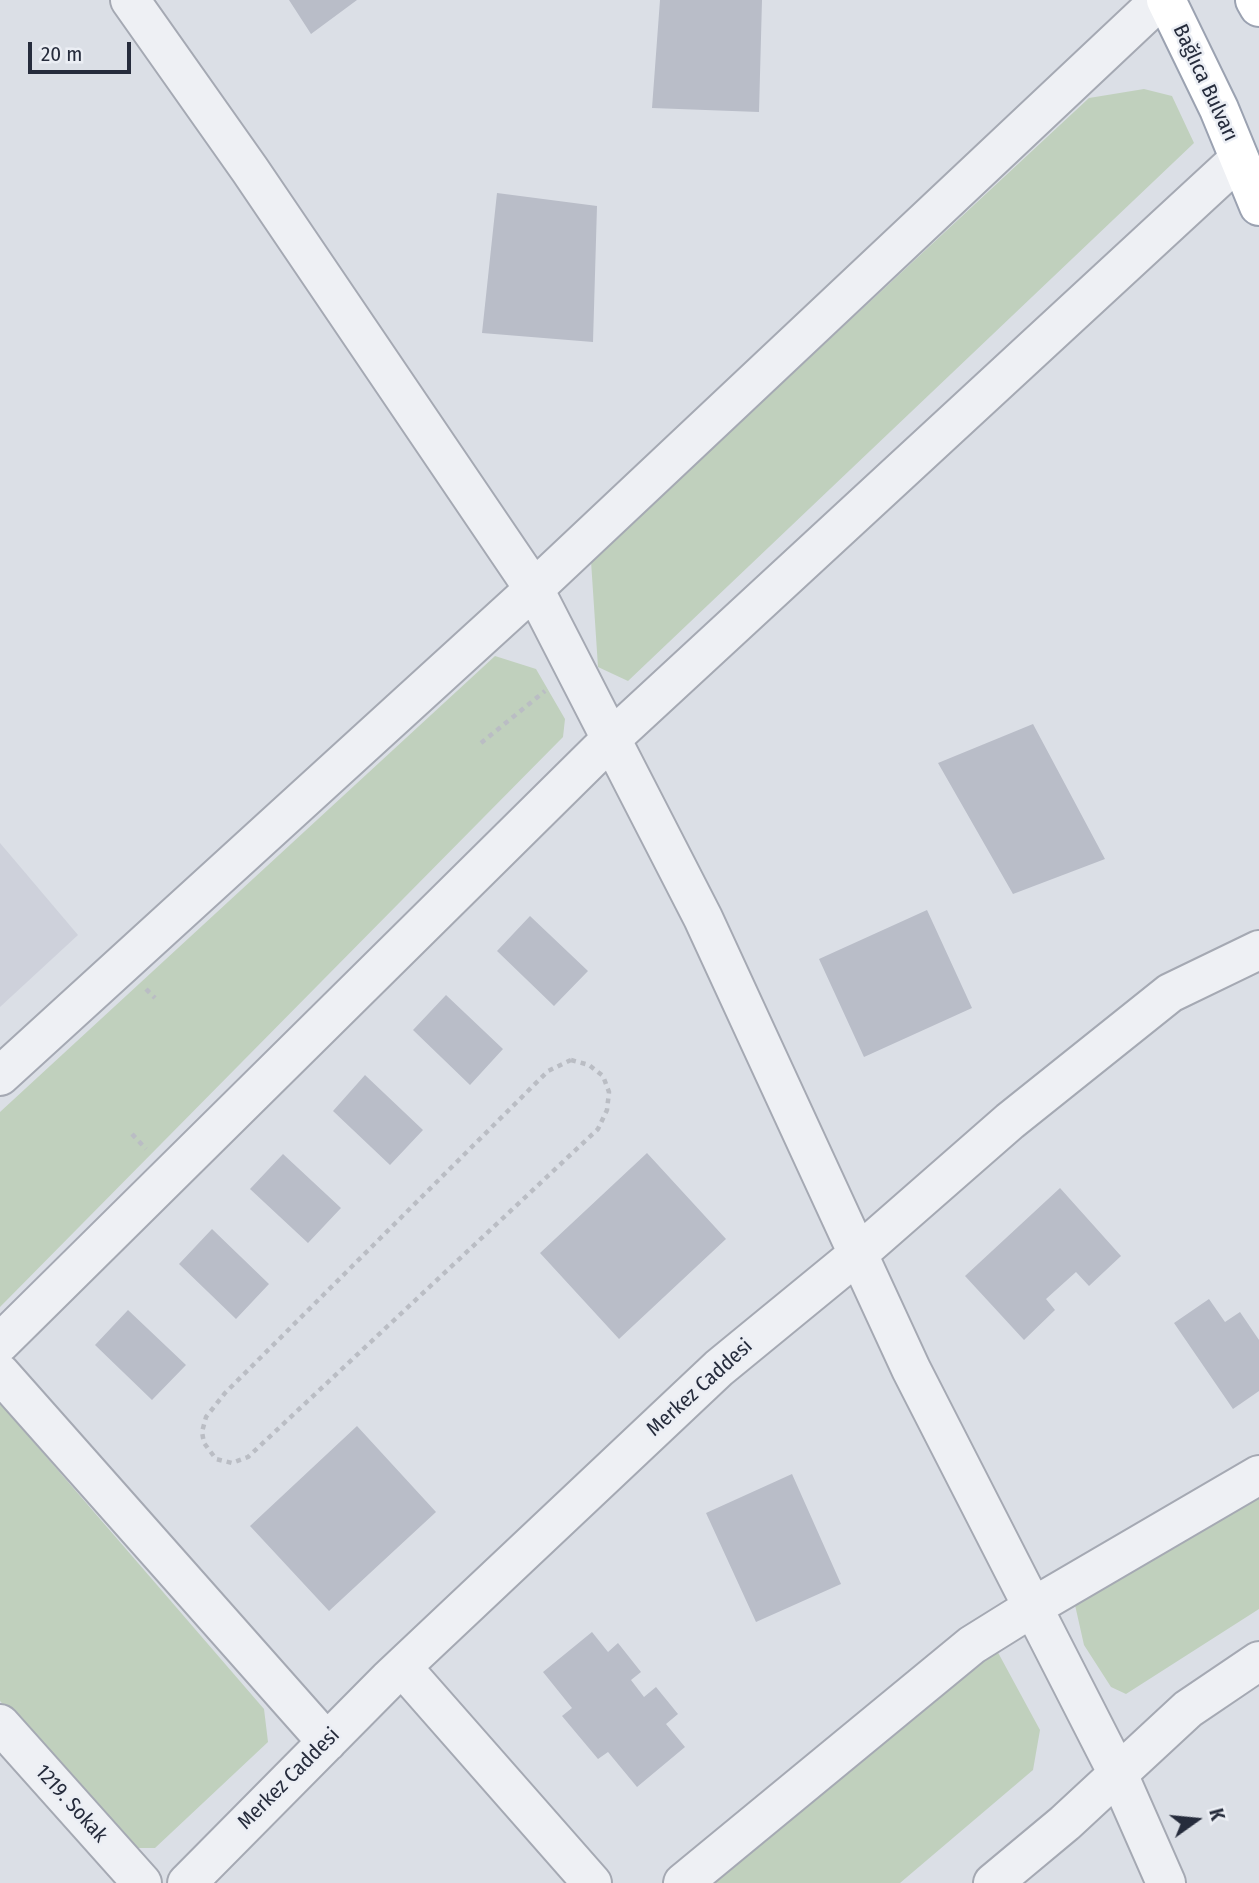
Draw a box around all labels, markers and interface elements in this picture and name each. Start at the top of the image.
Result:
street label: Bağlıca Bulvarı [1167,21,1243,145]
scale bar [32,28,135,72]
text: 20 m [41,41,82,67]
street label: Merkez Caddesi [642,1334,758,1442]
street label: Merkez Caddesi [233,1723,345,1835]
street label: 1219. Sokak [30,1760,112,1848]
north arrow [1161,1785,1231,1855]
text: K [1204,1806,1229,1823]

